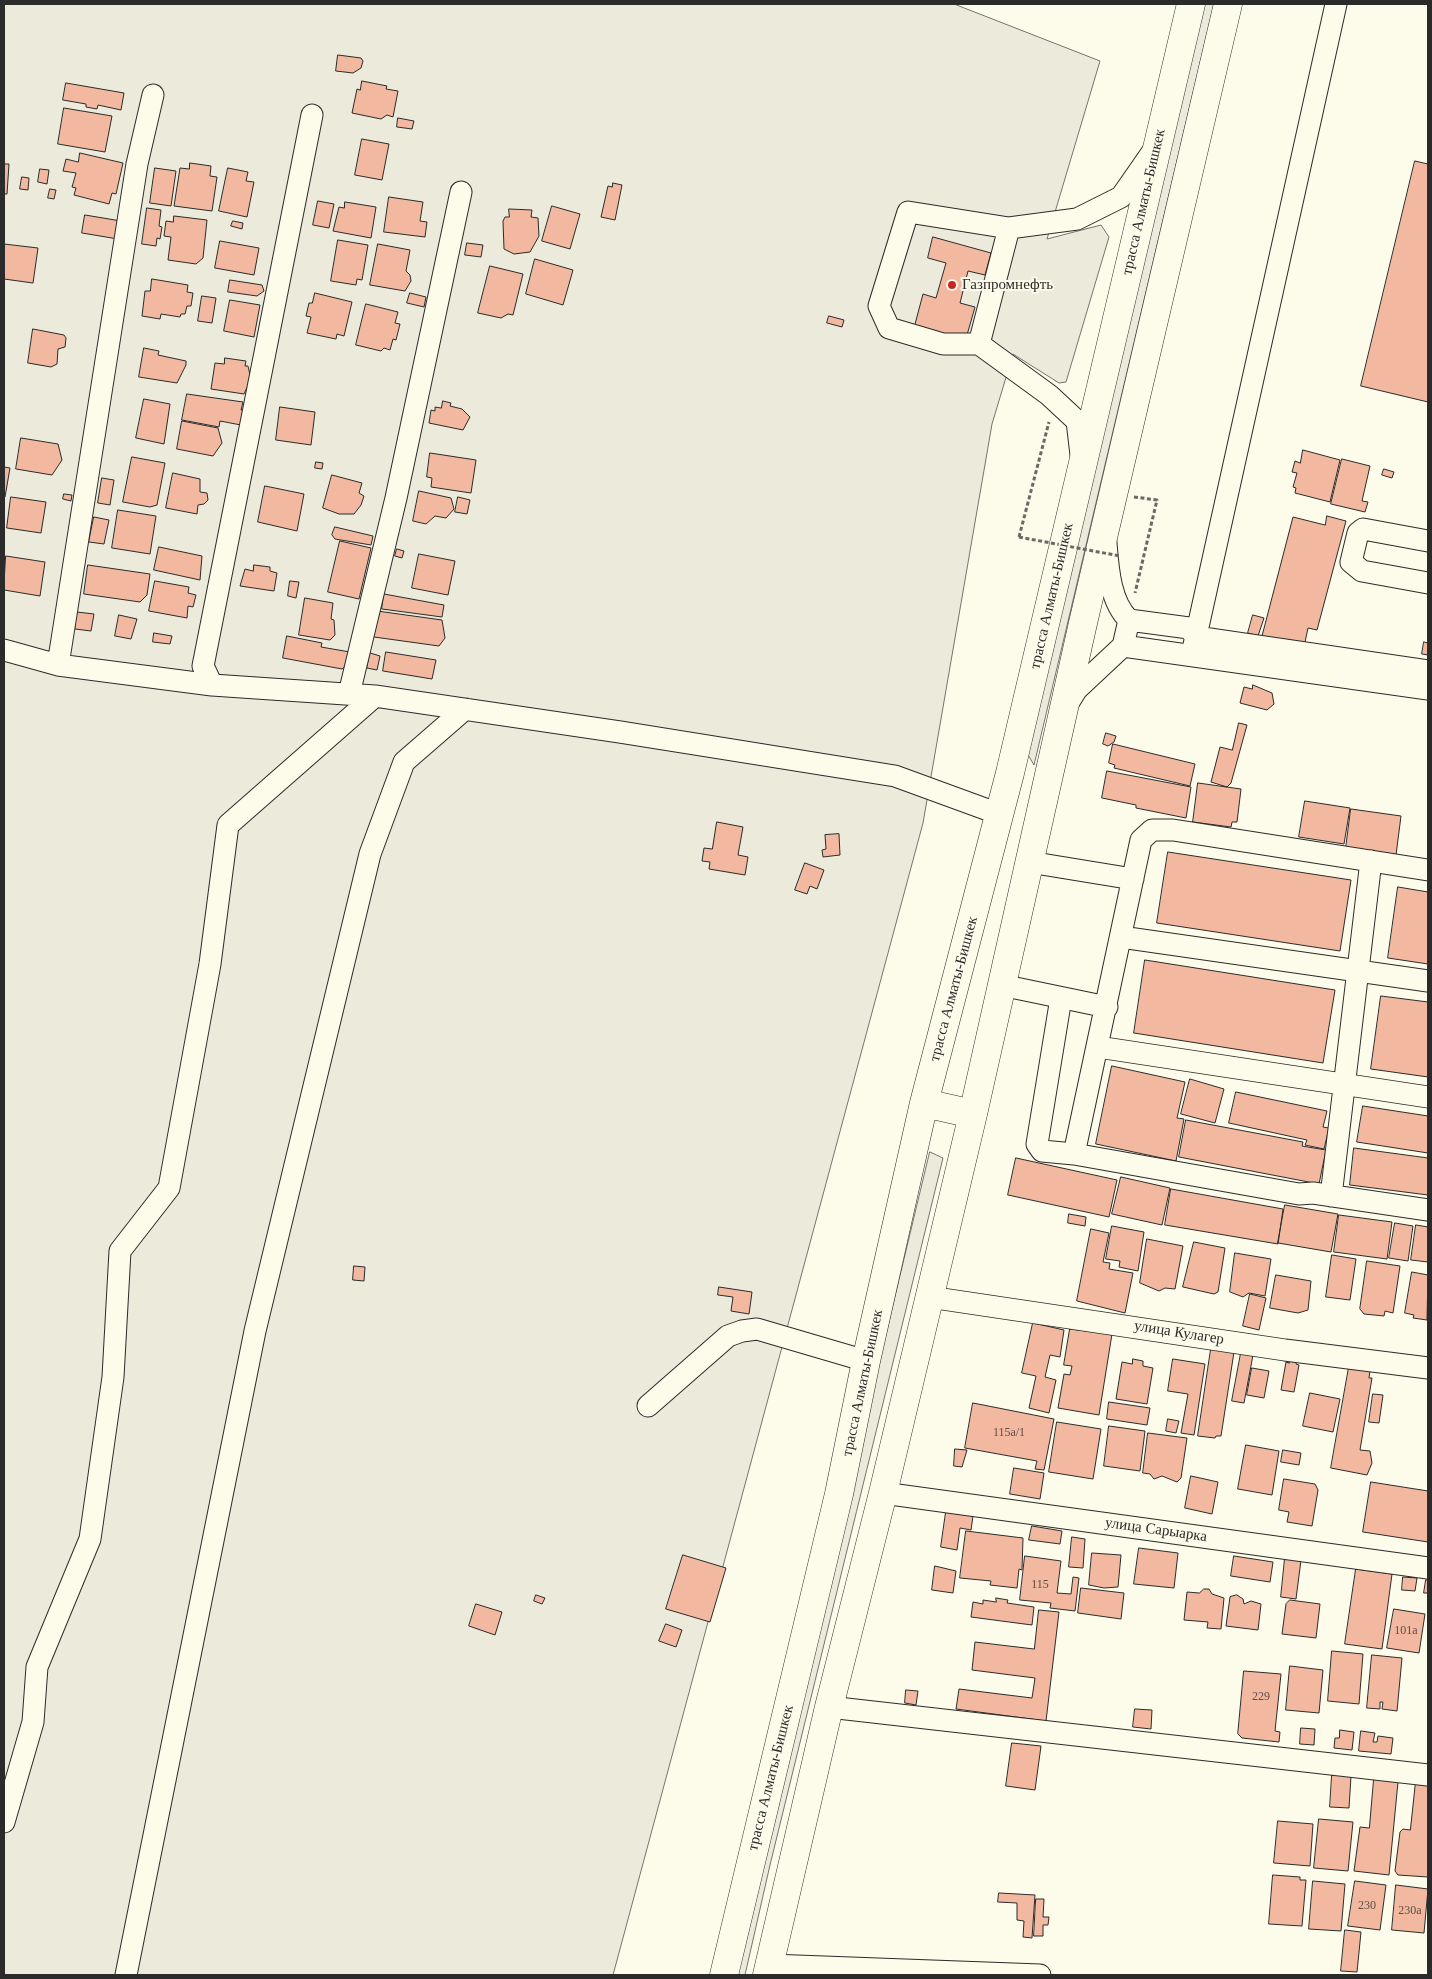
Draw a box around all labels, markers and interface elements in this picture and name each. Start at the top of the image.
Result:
street label: трасса Алматы-Бишкек [1118,127,1170,277]
place label: Газпромнефть [962,276,1053,294]
marker: Газпромнефть [946,279,958,291]
street label: трасса Алматы-Бишкек [1026,521,1078,671]
street label: трасса Алматы-Бишкек [926,914,982,1064]
street label: трасса Алматы-Бишкек [839,1308,887,1458]
street label: улица Кулагер [1133,1317,1225,1349]
house number: 115а/1 [993,1426,1025,1440]
street label: улица Сарыарка [1104,1514,1208,1546]
house number: 115 [1031,1578,1049,1592]
house number: 101а [1394,1624,1418,1638]
house number: 229 [1252,1690,1270,1704]
street label: трасса Алматы-Бишкек [744,1703,798,1853]
house number: 230 [1358,1899,1376,1913]
house number: 230а [1398,1904,1422,1918]

